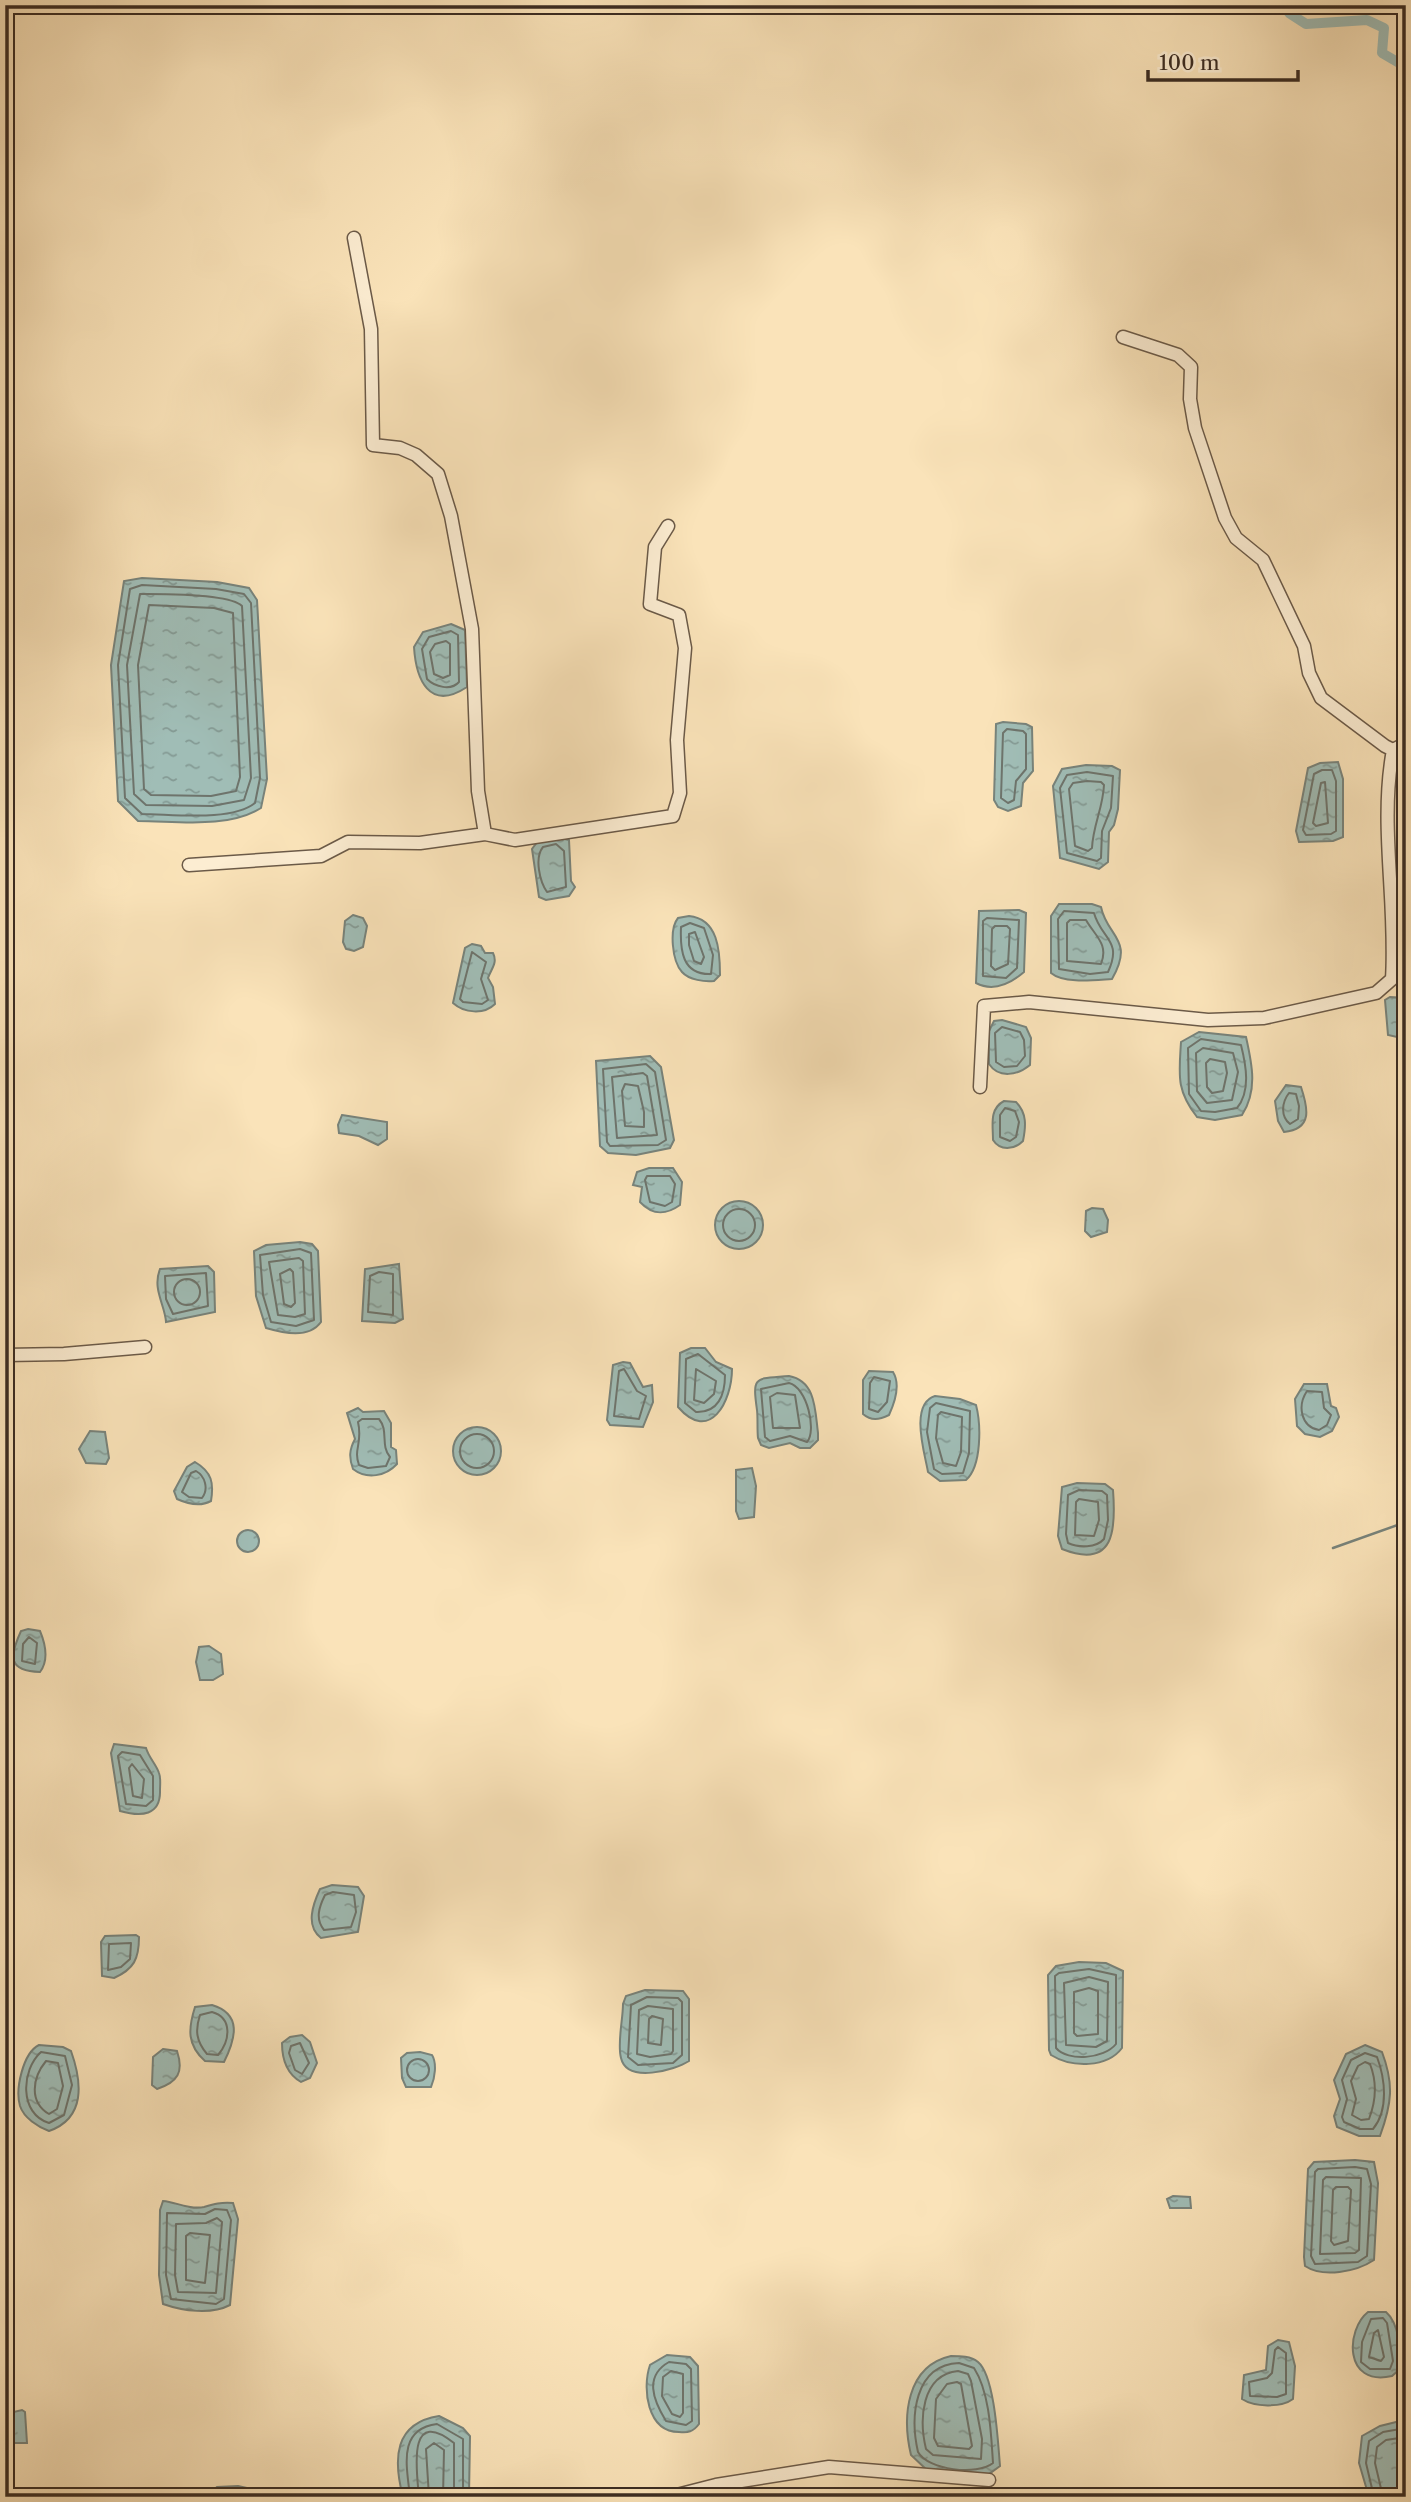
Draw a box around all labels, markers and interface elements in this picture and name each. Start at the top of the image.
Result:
scale bar [1148,38,1299,82]
text: 100 m [1159,50,1220,75]

